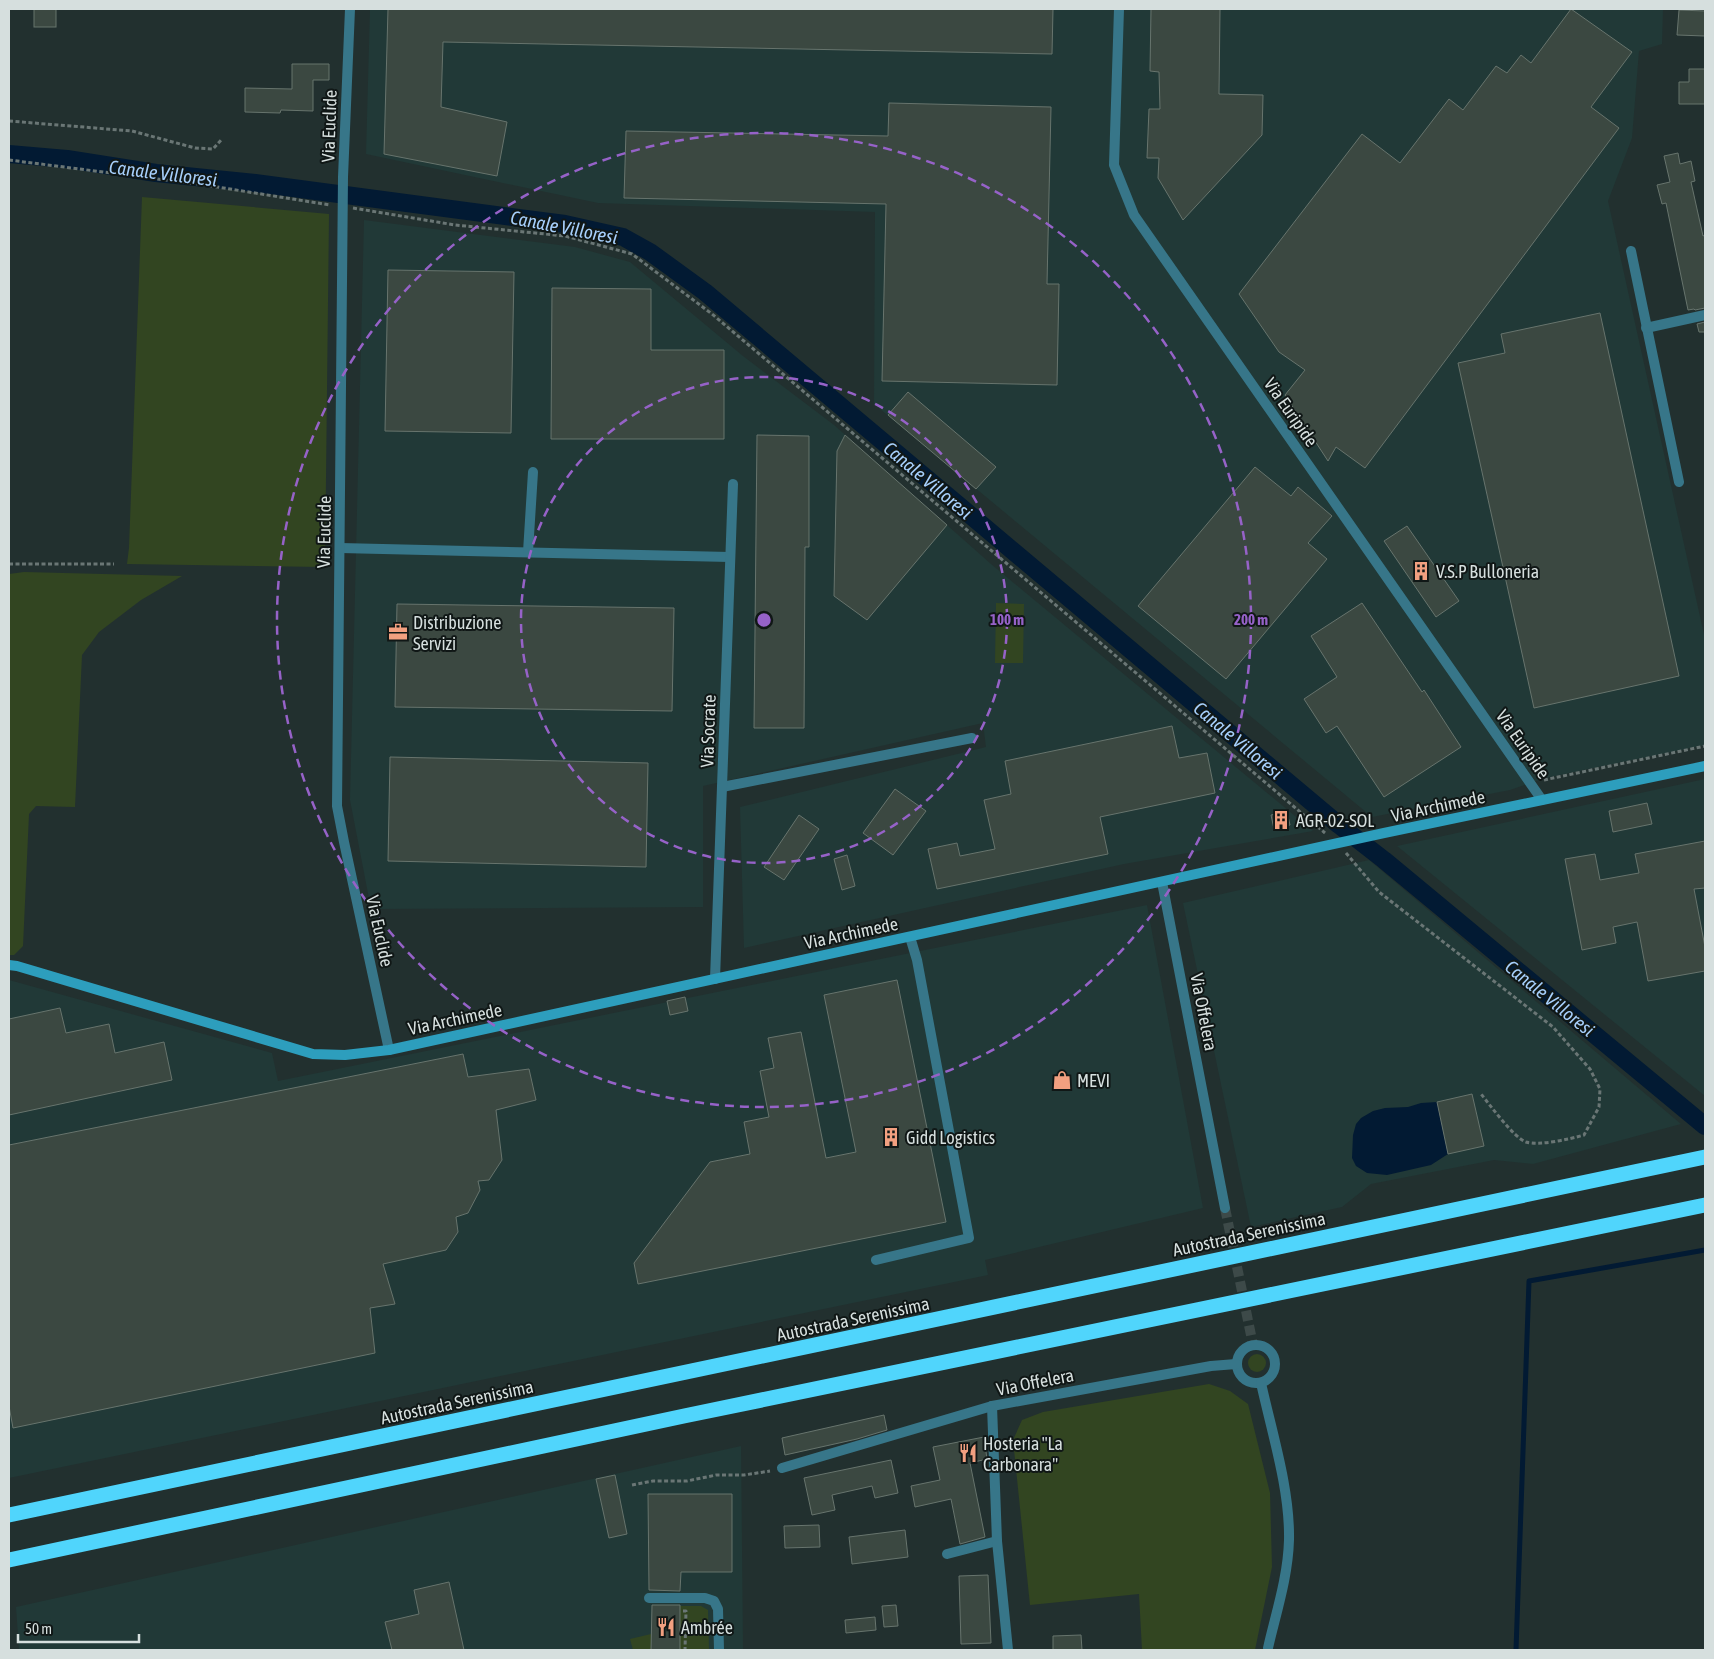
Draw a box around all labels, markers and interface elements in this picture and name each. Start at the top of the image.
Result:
street label: Via Euclide [317,89,341,163]
water label: Canale Villoresi [108,155,218,191]
water label: Canale Villoresi [509,206,619,248]
street label: Via Euripide [1260,374,1322,450]
water label: Canale Villoresi [879,437,977,523]
street label: Via Euclide [313,496,335,568]
building icon: V.S.P Bulloneria [1410,560,1432,582]
place label: V.S.P Bulloneria [1436,561,1539,582]
centre of rings [755,611,773,629]
text: 100 m [990,611,1024,628]
text: 200 m [1234,611,1268,628]
place label: Distribuzione Servizi [413,612,501,654]
office icon: Distribuzione Servizi [387,621,409,643]
street label: Via Socrate [696,694,720,768]
water label: Canale Villoresi [1189,697,1287,783]
street label: Via Euripide [1492,706,1554,782]
street label: Via Archimede [1389,786,1487,826]
building icon: AGR-02-SOL [1270,809,1292,831]
place label: AGR-02-SOL [1296,810,1374,831]
street label: Via Euclide [362,893,398,969]
street label: Via Archimede [802,913,900,953]
water label: Canale Villoresi [1501,955,1599,1041]
street label: Via Offelera [1186,972,1222,1052]
street label: Via Archimede [406,999,504,1039]
shop icon: MEVI [1051,1069,1073,1091]
place label: MEVI [1077,1070,1110,1091]
building icon: Gidd Logistics [880,1126,902,1148]
place label: Gidd Logistics [906,1127,995,1148]
street label: Autostrada Serenissima [1171,1208,1327,1260]
street label: Autostrada Serenissima [775,1293,931,1345]
street label: Via Offelera [995,1364,1075,1400]
street label: Autostrada Serenissima [379,1376,535,1428]
place label: Hosteria "La Carbonara" [983,1433,1063,1475]
restaurant icon: Hosteria "La Carbonara" [957,1442,979,1464]
scale bar [18,1612,139,1644]
restaurant icon: Ambrée [655,1616,677,1638]
place label: Ambrée [681,1617,733,1638]
text: 50 m [25,1620,52,1637]

